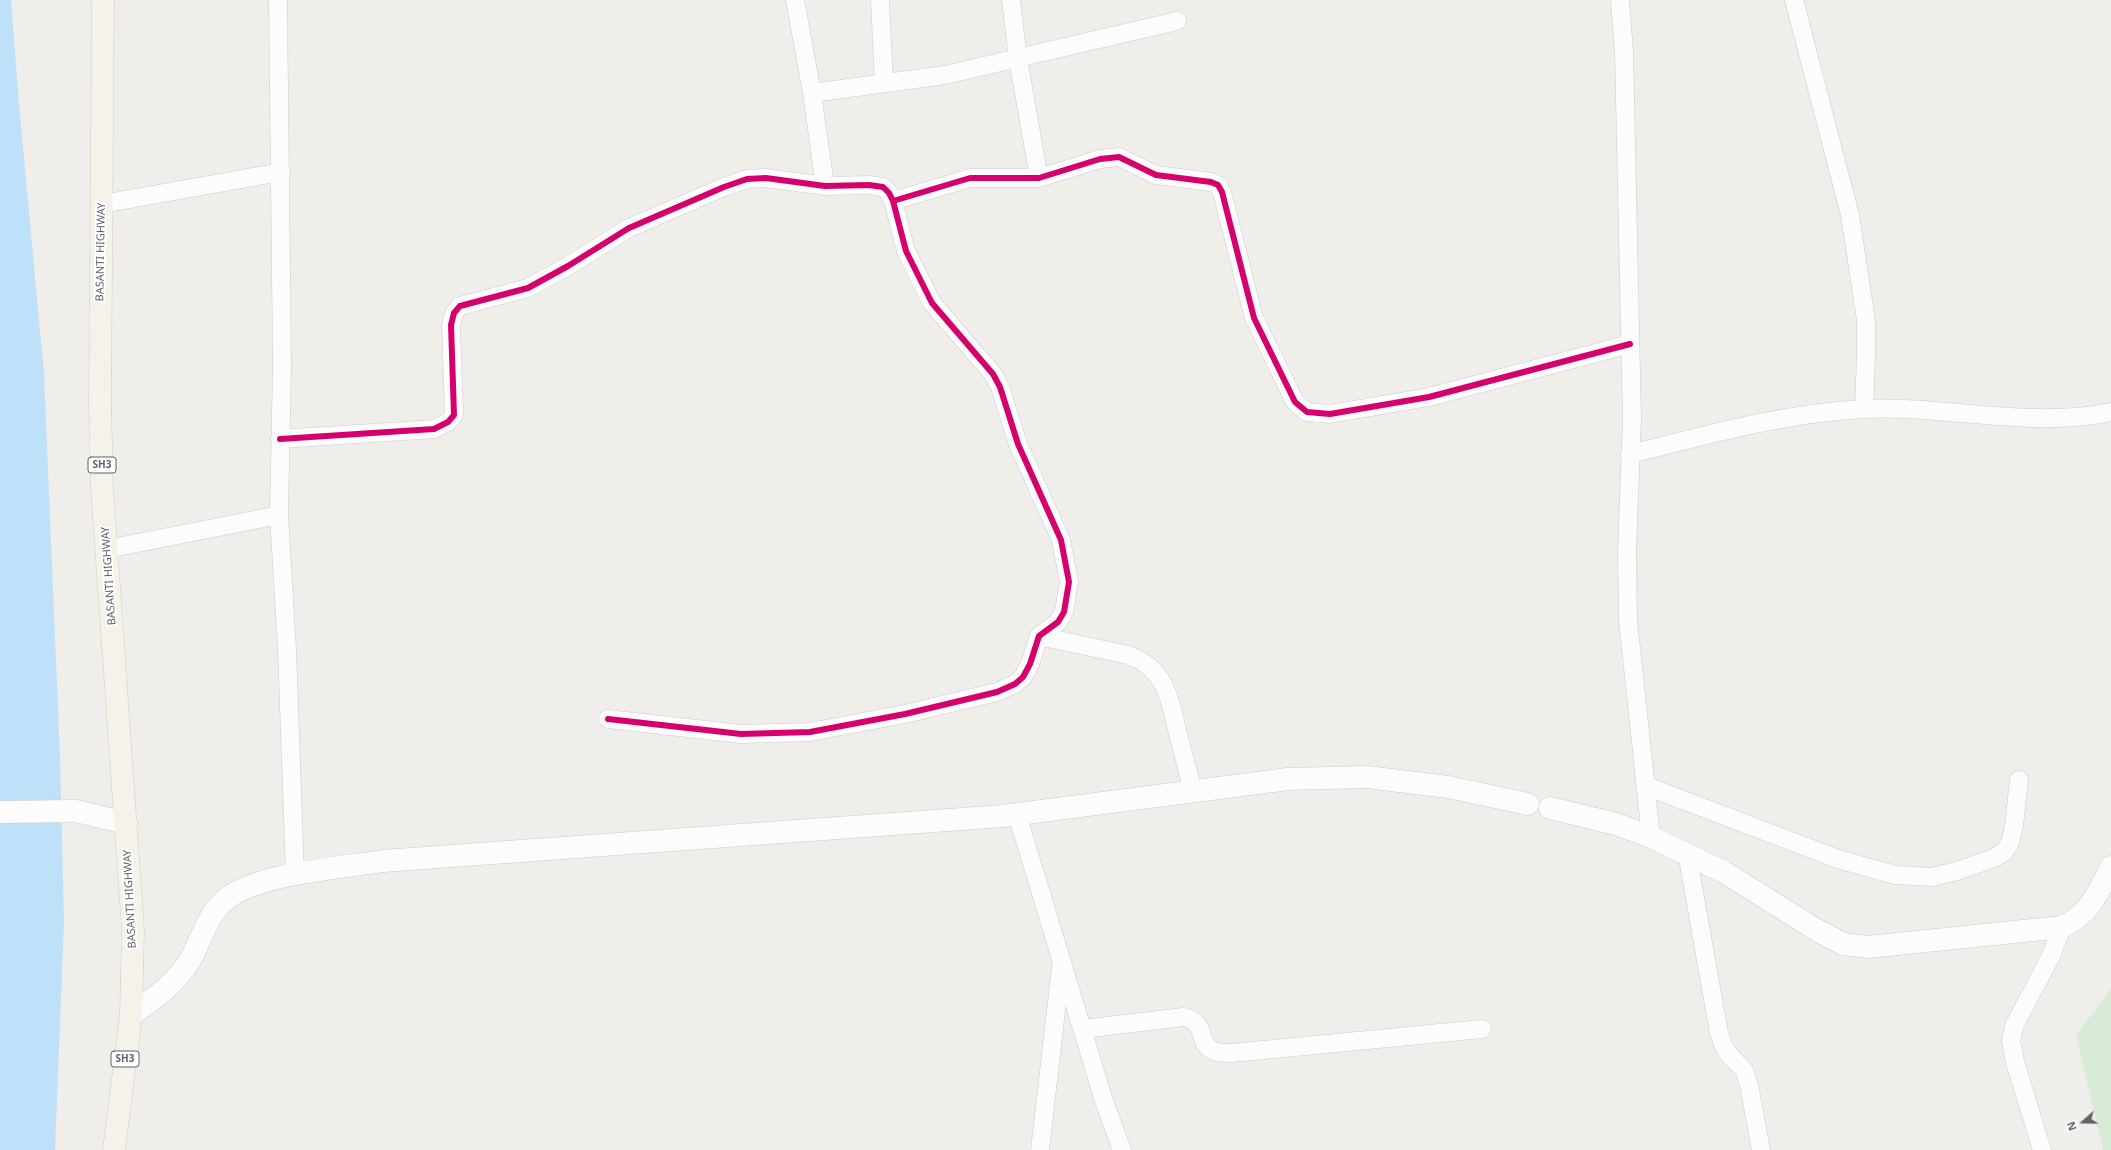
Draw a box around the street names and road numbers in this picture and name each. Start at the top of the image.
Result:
street label: BASANTI HIGHWAY [94,203,108,301]
road number: SH3 [88,457,116,473]
street label: BASANTI HIGHWAY [99,526,119,626]
street label: BASANTI HIGHWAY [121,849,139,949]
road number: SH3 [111,1051,139,1067]

